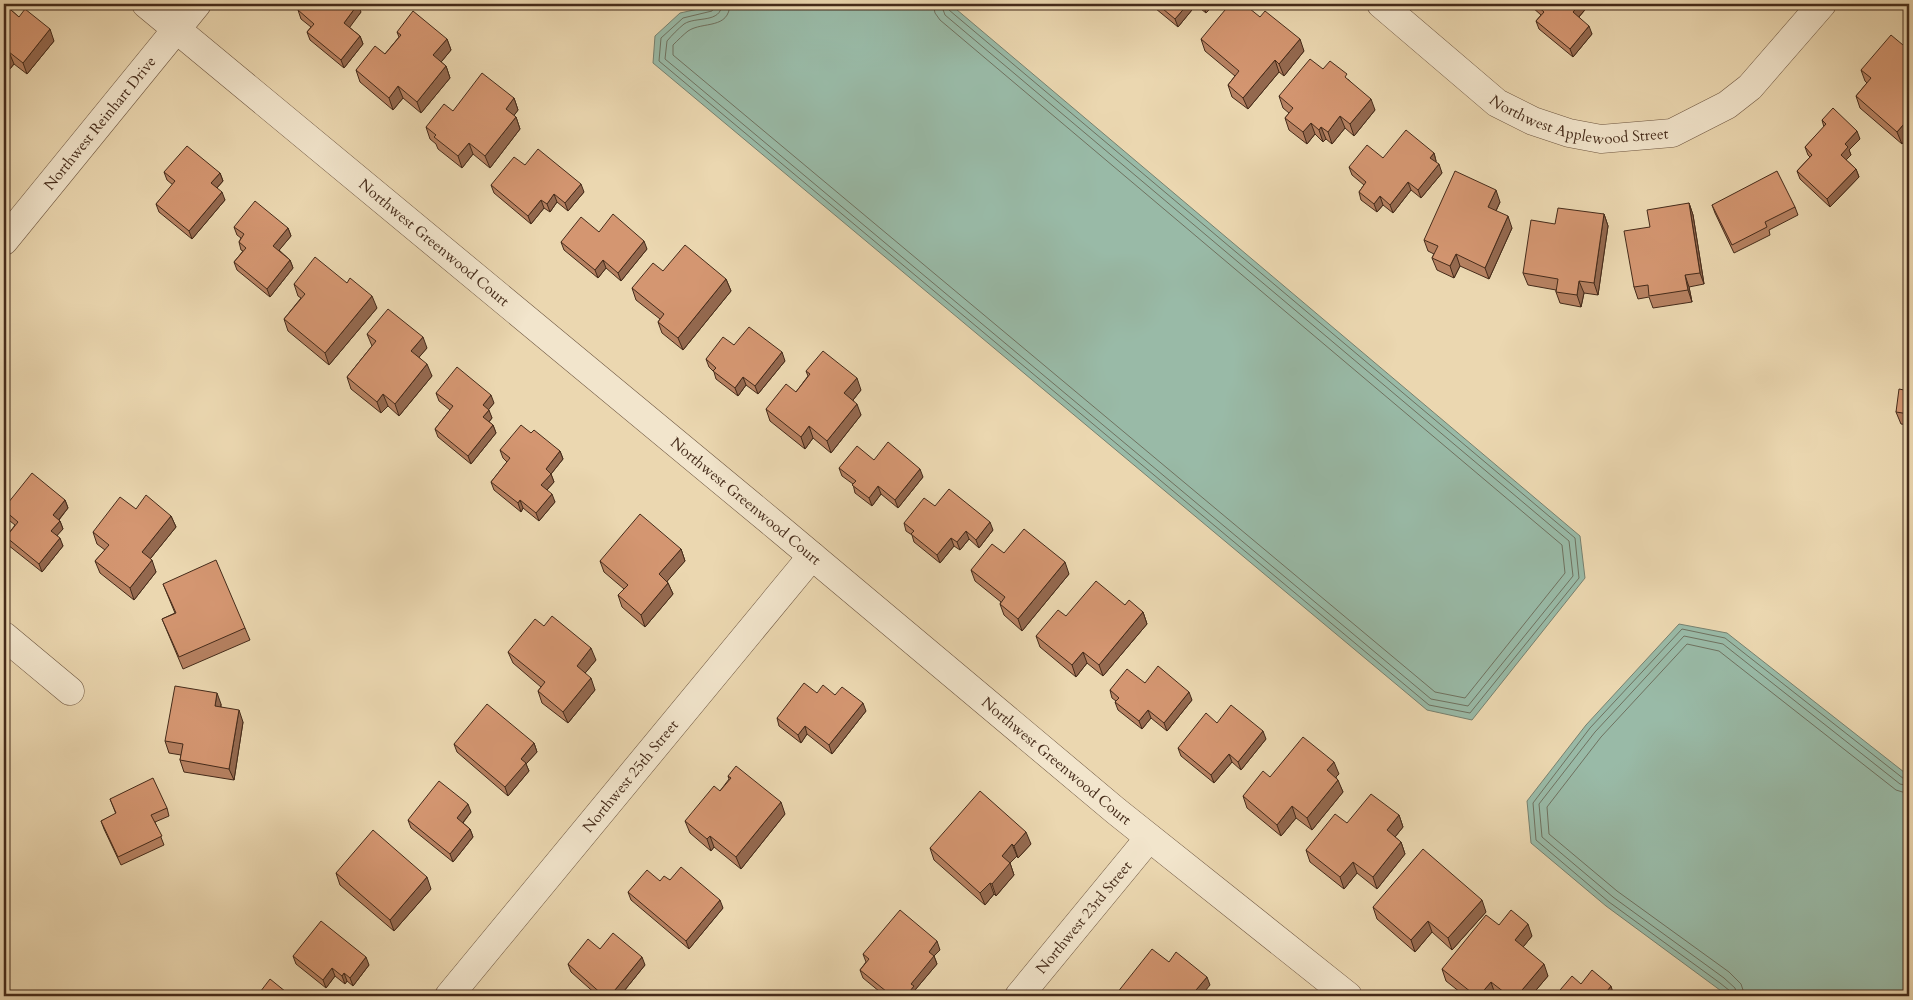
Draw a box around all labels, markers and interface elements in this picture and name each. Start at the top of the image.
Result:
street label: Northwest Reinhart Drive [39,52,161,194]
street label: Northwest Applewood Street [1485,91,1669,149]
street label: Northwest Greenwood Court [355,174,514,311]
street label: Northwest Greenwood Court [666,433,825,570]
street label: Northwest Greenwood Court [977,692,1136,830]
street label: Northwest 25th Street [578,715,683,837]
street label: Northwest 23rd Street [1031,856,1136,978]

